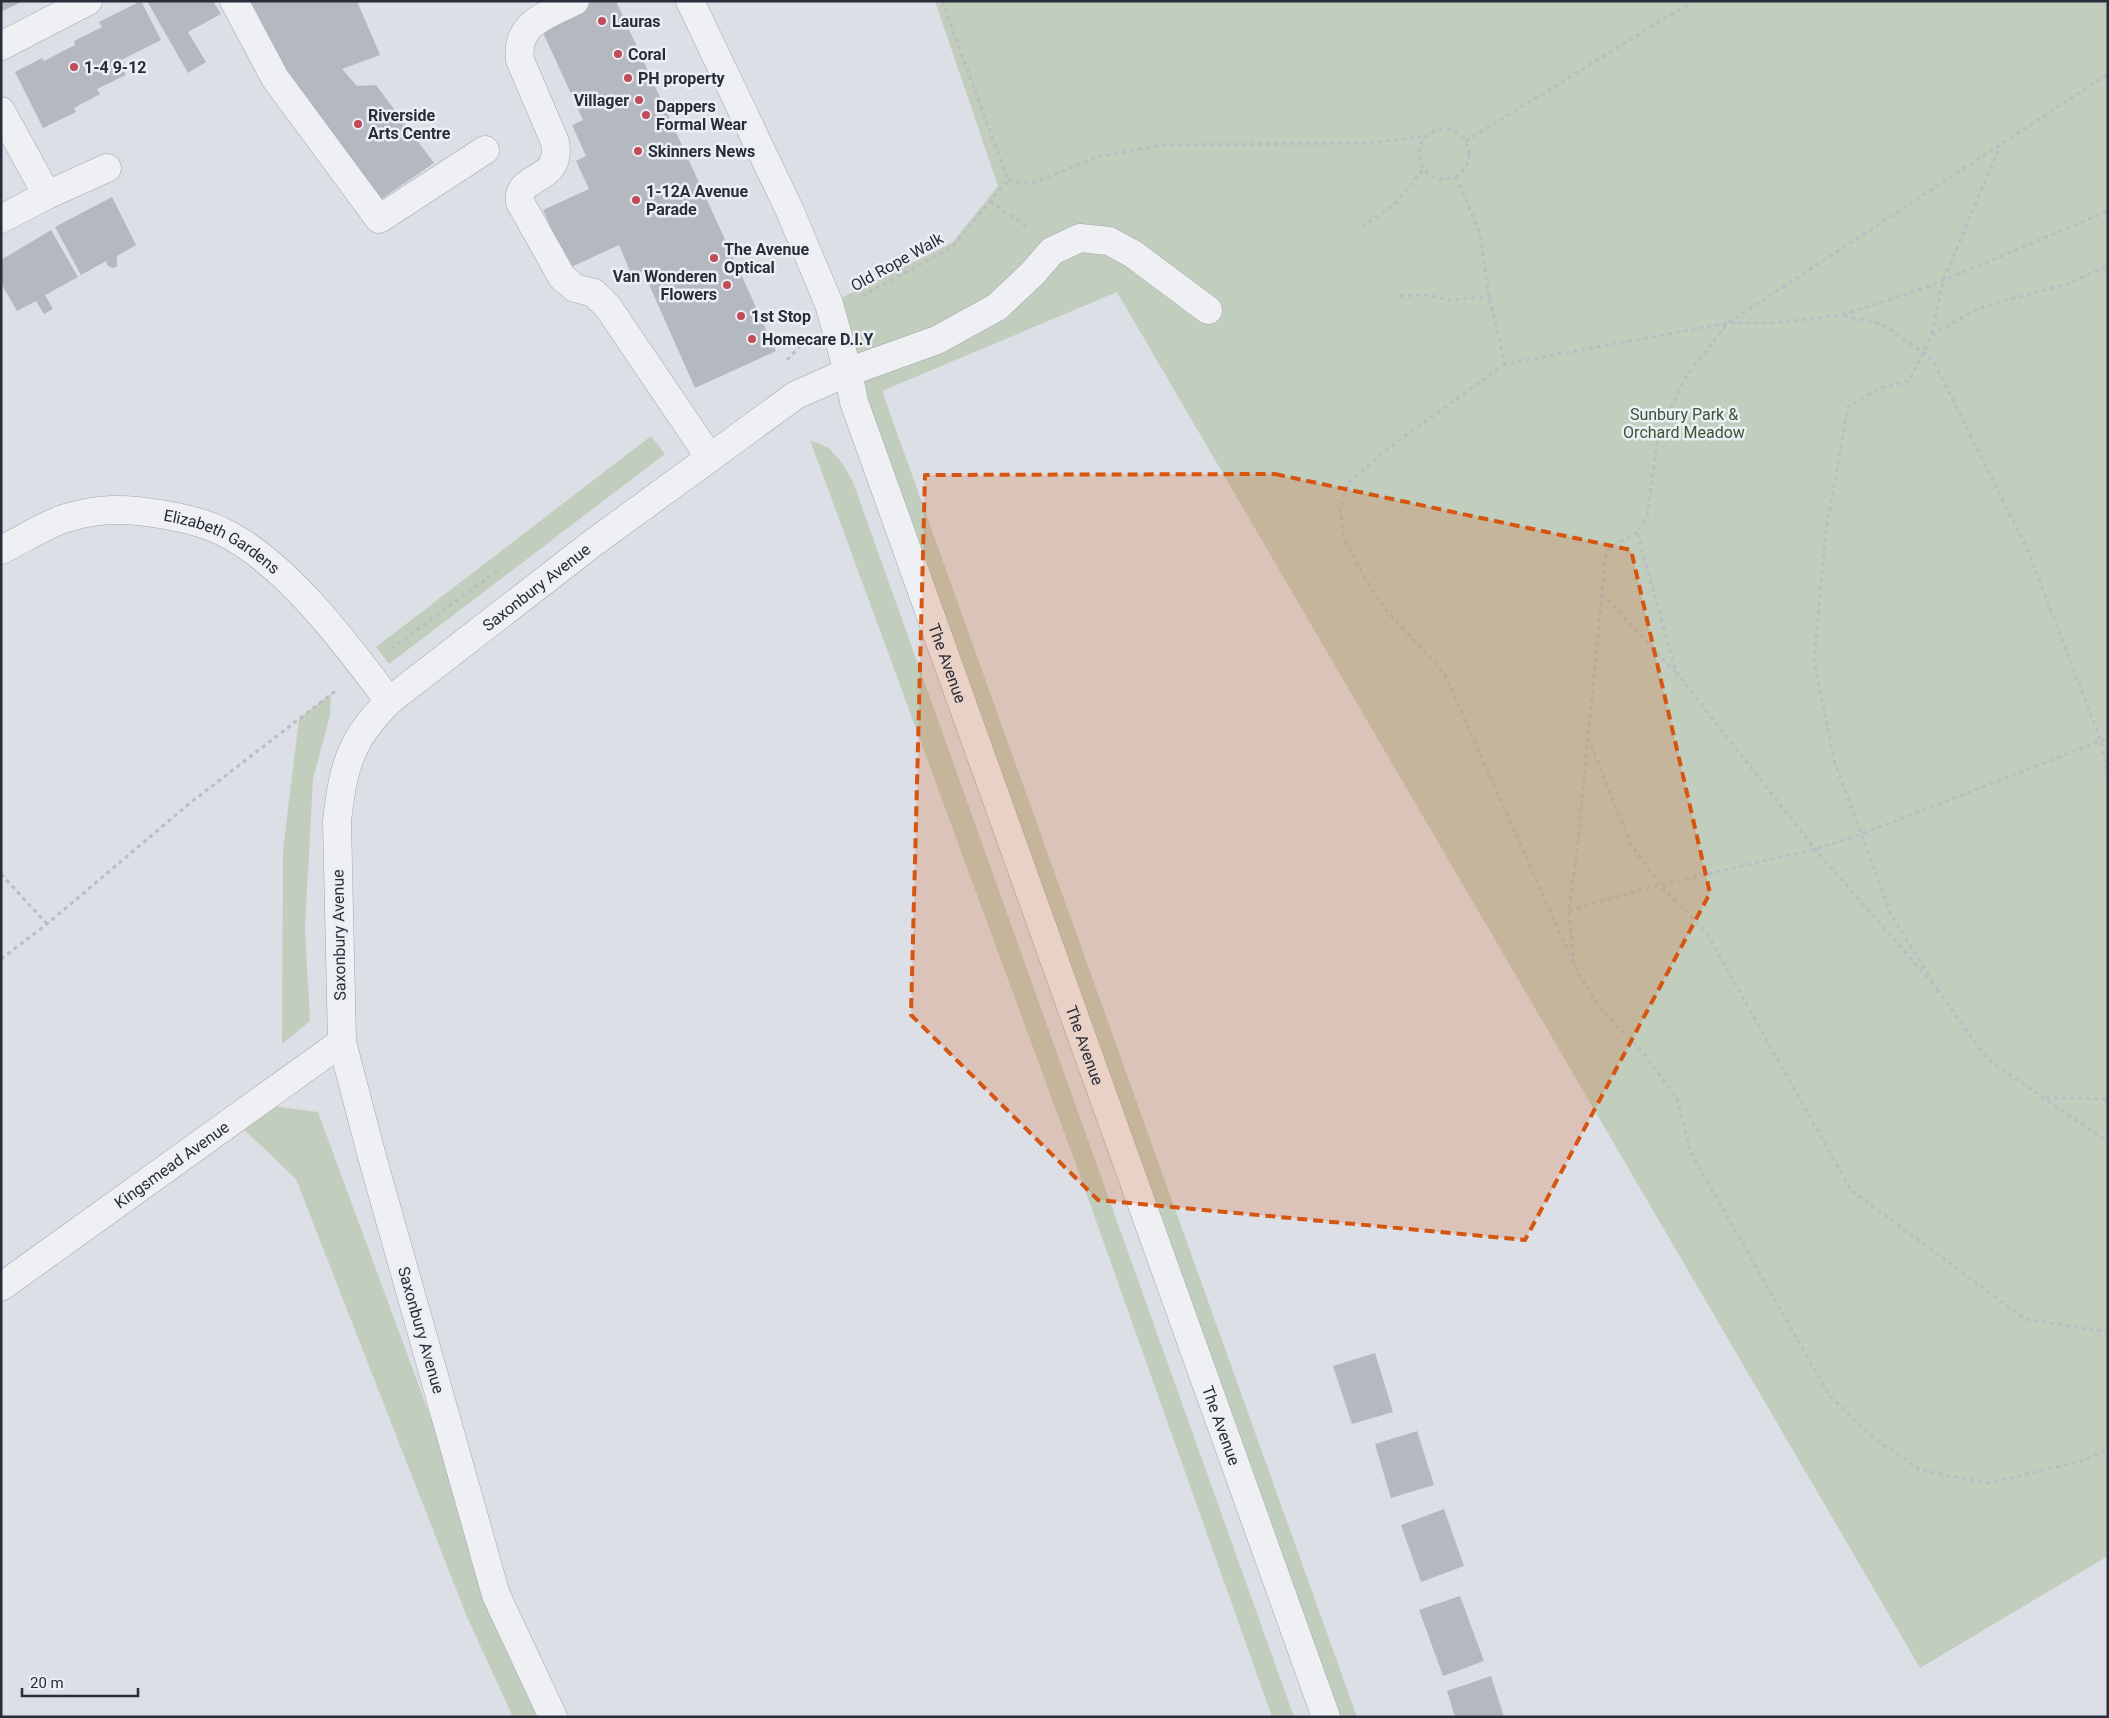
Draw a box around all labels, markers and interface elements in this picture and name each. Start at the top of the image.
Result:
place label: Lauras [612,12,661,31]
marker: Lauras [596,15,608,27]
place label: Coral [628,45,666,64]
marker: Coral [612,48,624,60]
place label: 1-4 9-12 [84,58,146,77]
marker: 1-4 9-12 [68,61,80,73]
place label: PH property [638,69,726,88]
marker: PH property [622,72,634,84]
place label: Villager [574,91,629,110]
marker: Villager [633,94,645,106]
place label: Dappers Formal Wear [656,97,747,134]
place label: Riverside Arts Centre [368,106,451,143]
marker: Dappers Formal Wear [640,109,652,121]
marker: Riverside Arts Centre [352,118,364,130]
place label: Skinners News [648,142,755,161]
marker: Skinners News [632,145,644,157]
place label: 1-12A Avenue Parade [646,182,749,219]
marker: 1-12A Avenue Parade [630,194,642,206]
street label: Old Rope Walk [847,228,947,295]
place label: The Avenue Optical [724,240,809,277]
marker: The Avenue Optical [708,252,720,264]
place label: Van Wonderen Flowers [613,267,717,304]
marker: Van Wonderen Flowers [721,279,733,291]
place label: 1st Stop [751,307,811,326]
marker: 1st Stop [735,310,747,322]
place label: Homecare D.I.Y [762,330,874,349]
marker: Homecare D.I.Y [746,333,758,345]
park label: Sunbury Park & Orchard Meadow [1623,405,1745,442]
street label: Elizabeth Gardens [162,505,284,577]
street label: Saxonbury Avenue [478,539,594,635]
street label: The Avenue [925,621,971,705]
street label: Saxonbury Avenue [328,869,350,1001]
street label: The Avenue [1062,1003,1108,1088]
street label: Kingsmead Avenue [111,1117,233,1212]
street label: Saxonbury Avenue [394,1264,448,1396]
street label: The Avenue [1198,1383,1244,1468]
scale bar [22,1666,139,1698]
text: 20 m [30,1674,64,1692]

